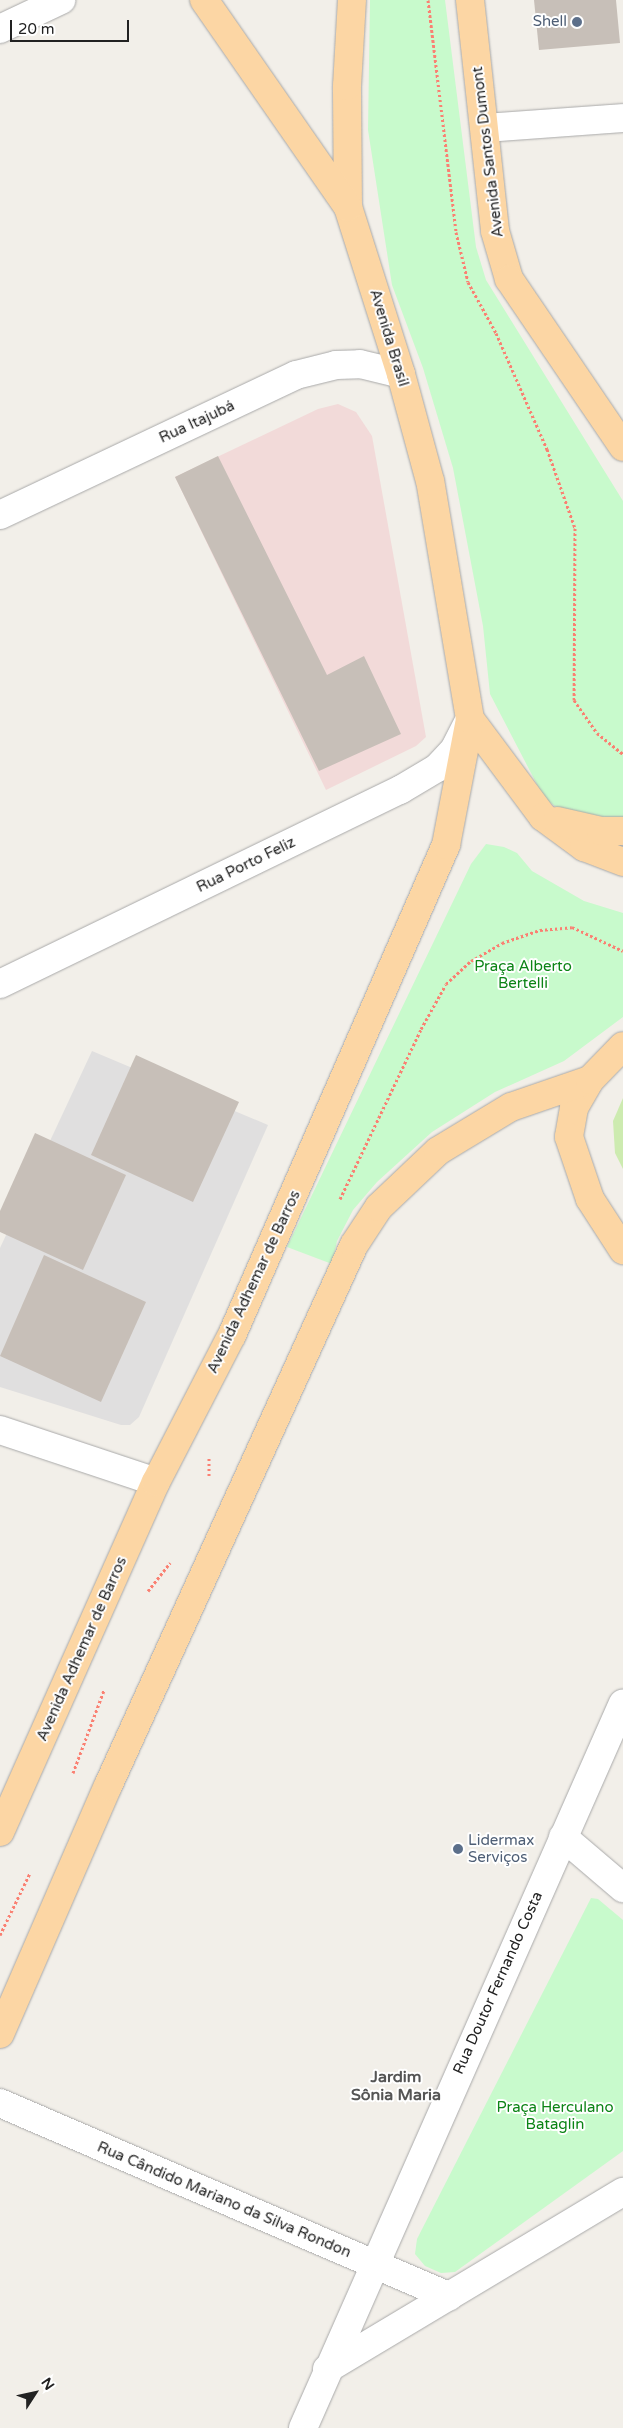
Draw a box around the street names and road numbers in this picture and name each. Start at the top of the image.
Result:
street label: Avenida Santos Dumont [469,66,507,238]
street label: Avenida Brasil [366,287,412,389]
street label: Rua Itajubá [156,397,238,447]
street label: Rua Porto Feliz [194,833,298,897]
street label: Avenida Adhemar de Barros [204,1188,304,1376]
street label: Avenida Adhemar de Barros [33,1554,131,1744]
street label: Rua Doutor Fernando Costa [449,1889,547,2077]
street label: Rua Cândido Mariano da Silva Rondon [94,2138,354,2262]

